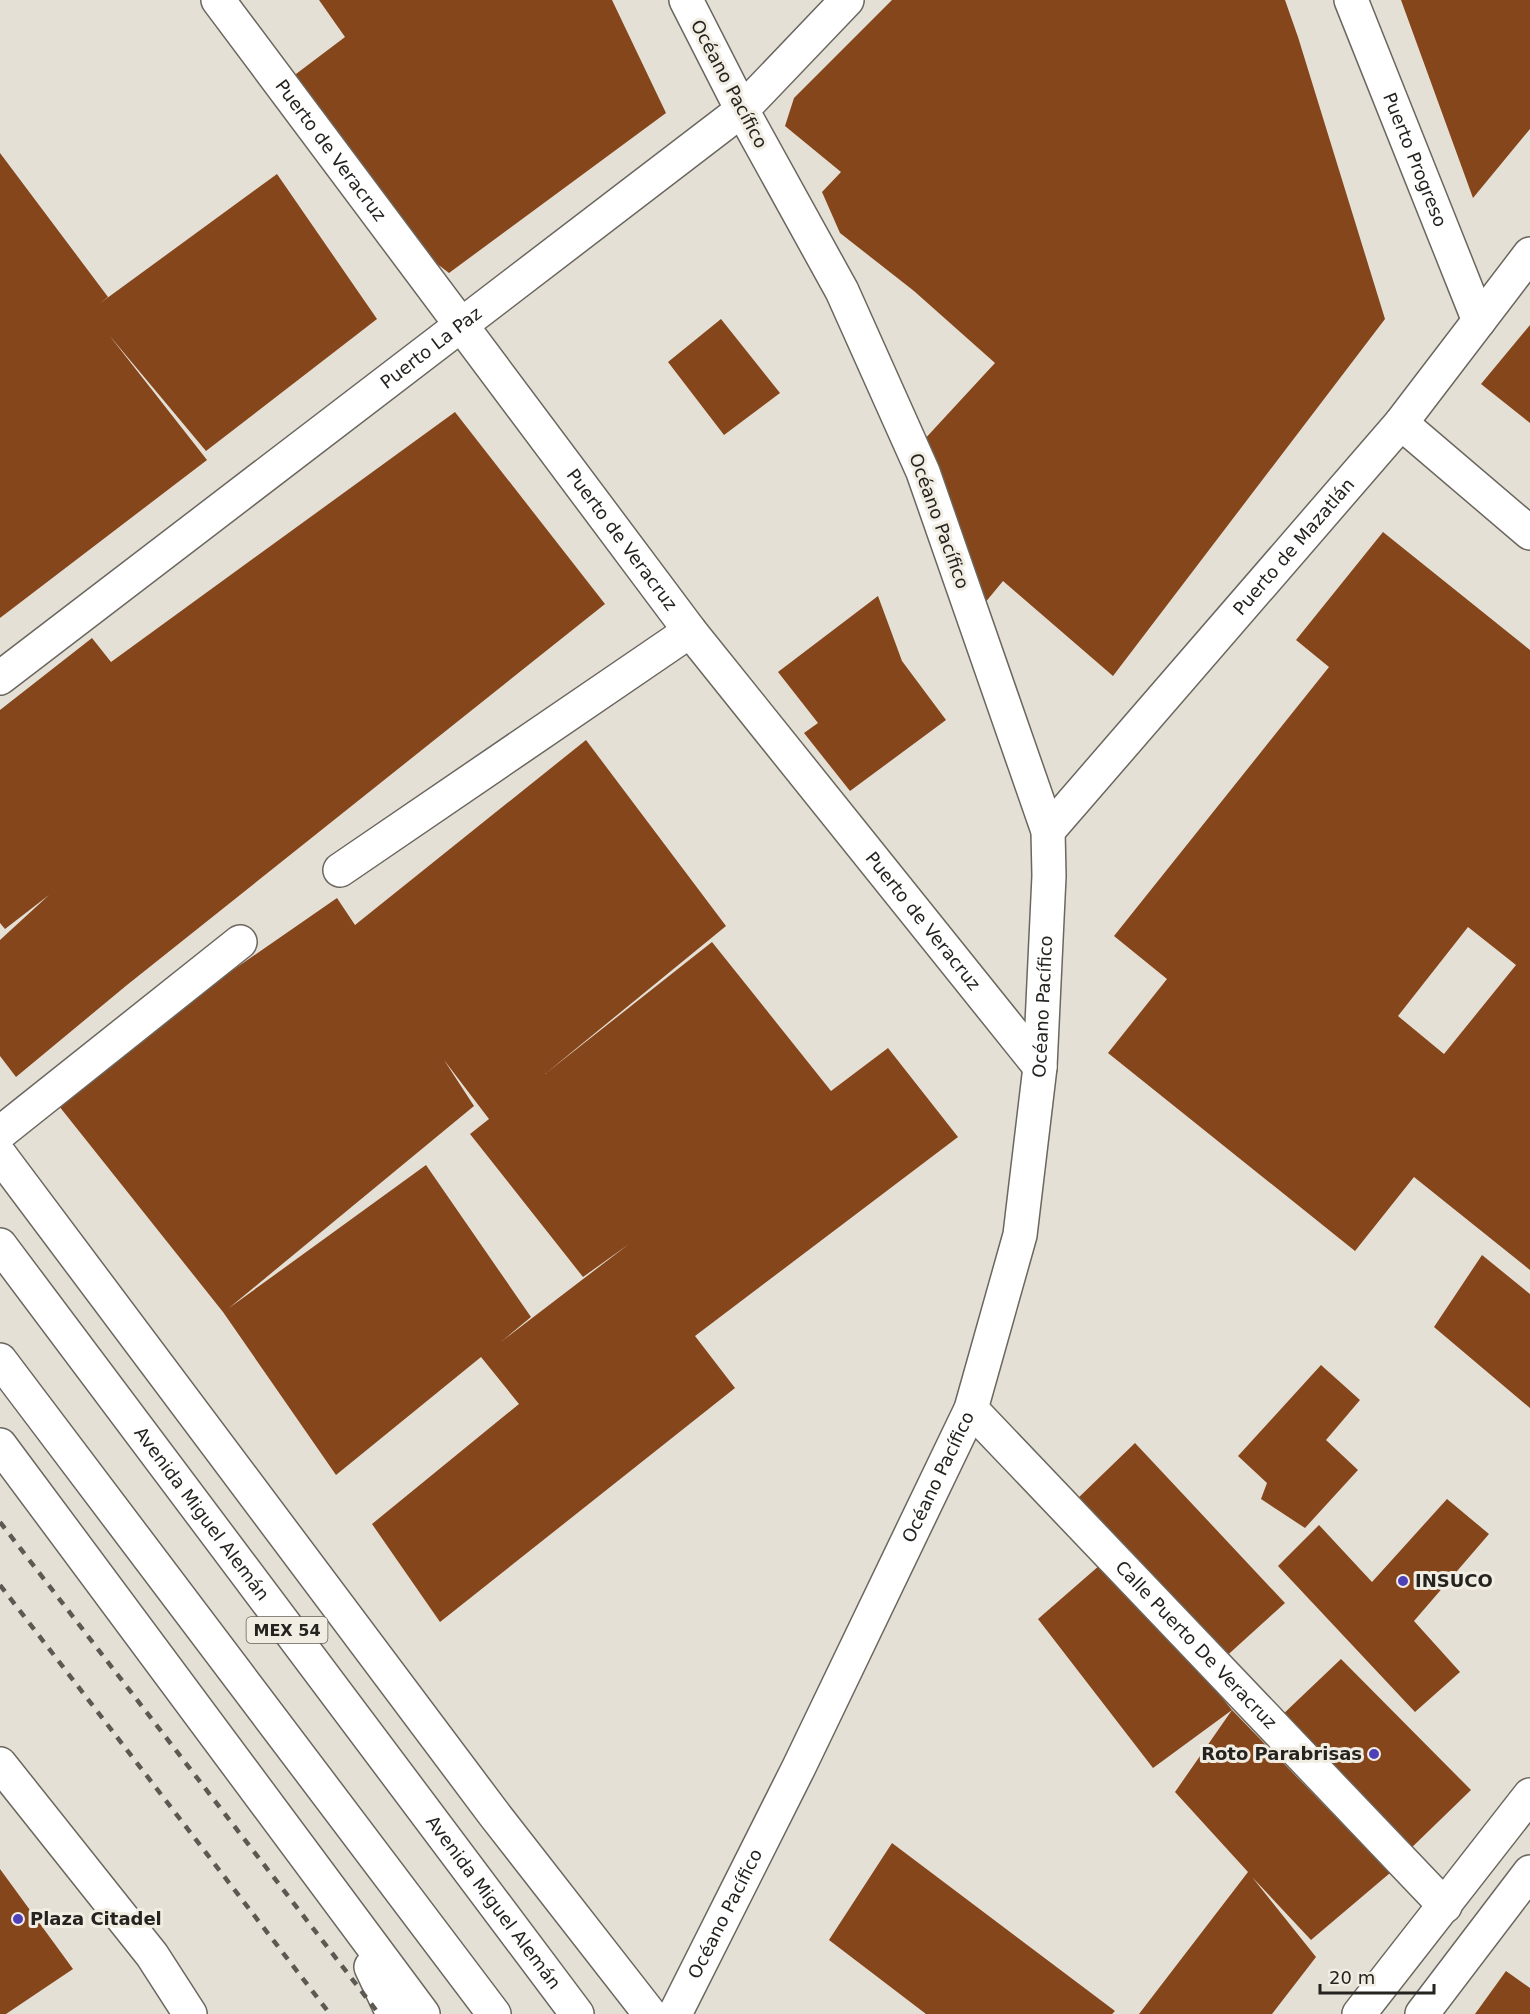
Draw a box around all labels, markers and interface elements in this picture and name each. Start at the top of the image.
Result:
street label: Océano Pacífico [687,16,772,152]
street label: Puerto de Veracruz [271,75,391,225]
street label: Puerto Progreso [1379,89,1451,230]
street label: Puerto La Paz [376,302,486,393]
street label: Océano Pacífico [905,450,974,591]
street label: Puerto de Veracruz [562,465,682,614]
street label: Puerto de Mazatlán [1229,474,1359,619]
street label: Puerto de Veracruz [862,847,985,994]
street label: Océano Pacífico [1028,935,1056,1079]
street label: Océano Pacífico [897,1408,978,1546]
street label: Avenida Miguel Alemán [130,1423,274,1604]
street label: Calle Puerto De Veracruz [1111,1556,1281,1733]
place label: INSUCO [1415,1570,1493,1591]
marker: INSUCO [1396,1574,1410,1588]
road number: MEX 54 [246,1617,328,1643]
place label: Roto Parabrisas [1201,1743,1362,1764]
marker: Roto Parabrisas [1367,1747,1381,1761]
street label: Avenida Miguel Alemán [422,1811,566,1993]
street label: Océano Pacífico [683,1845,766,1982]
place label: Plaza Citadel [30,1908,162,1929]
marker: Plaza Citadel [11,1912,25,1926]
scale bar [1320,1957,1434,1995]
text: 20 m [1329,1967,1375,1988]

